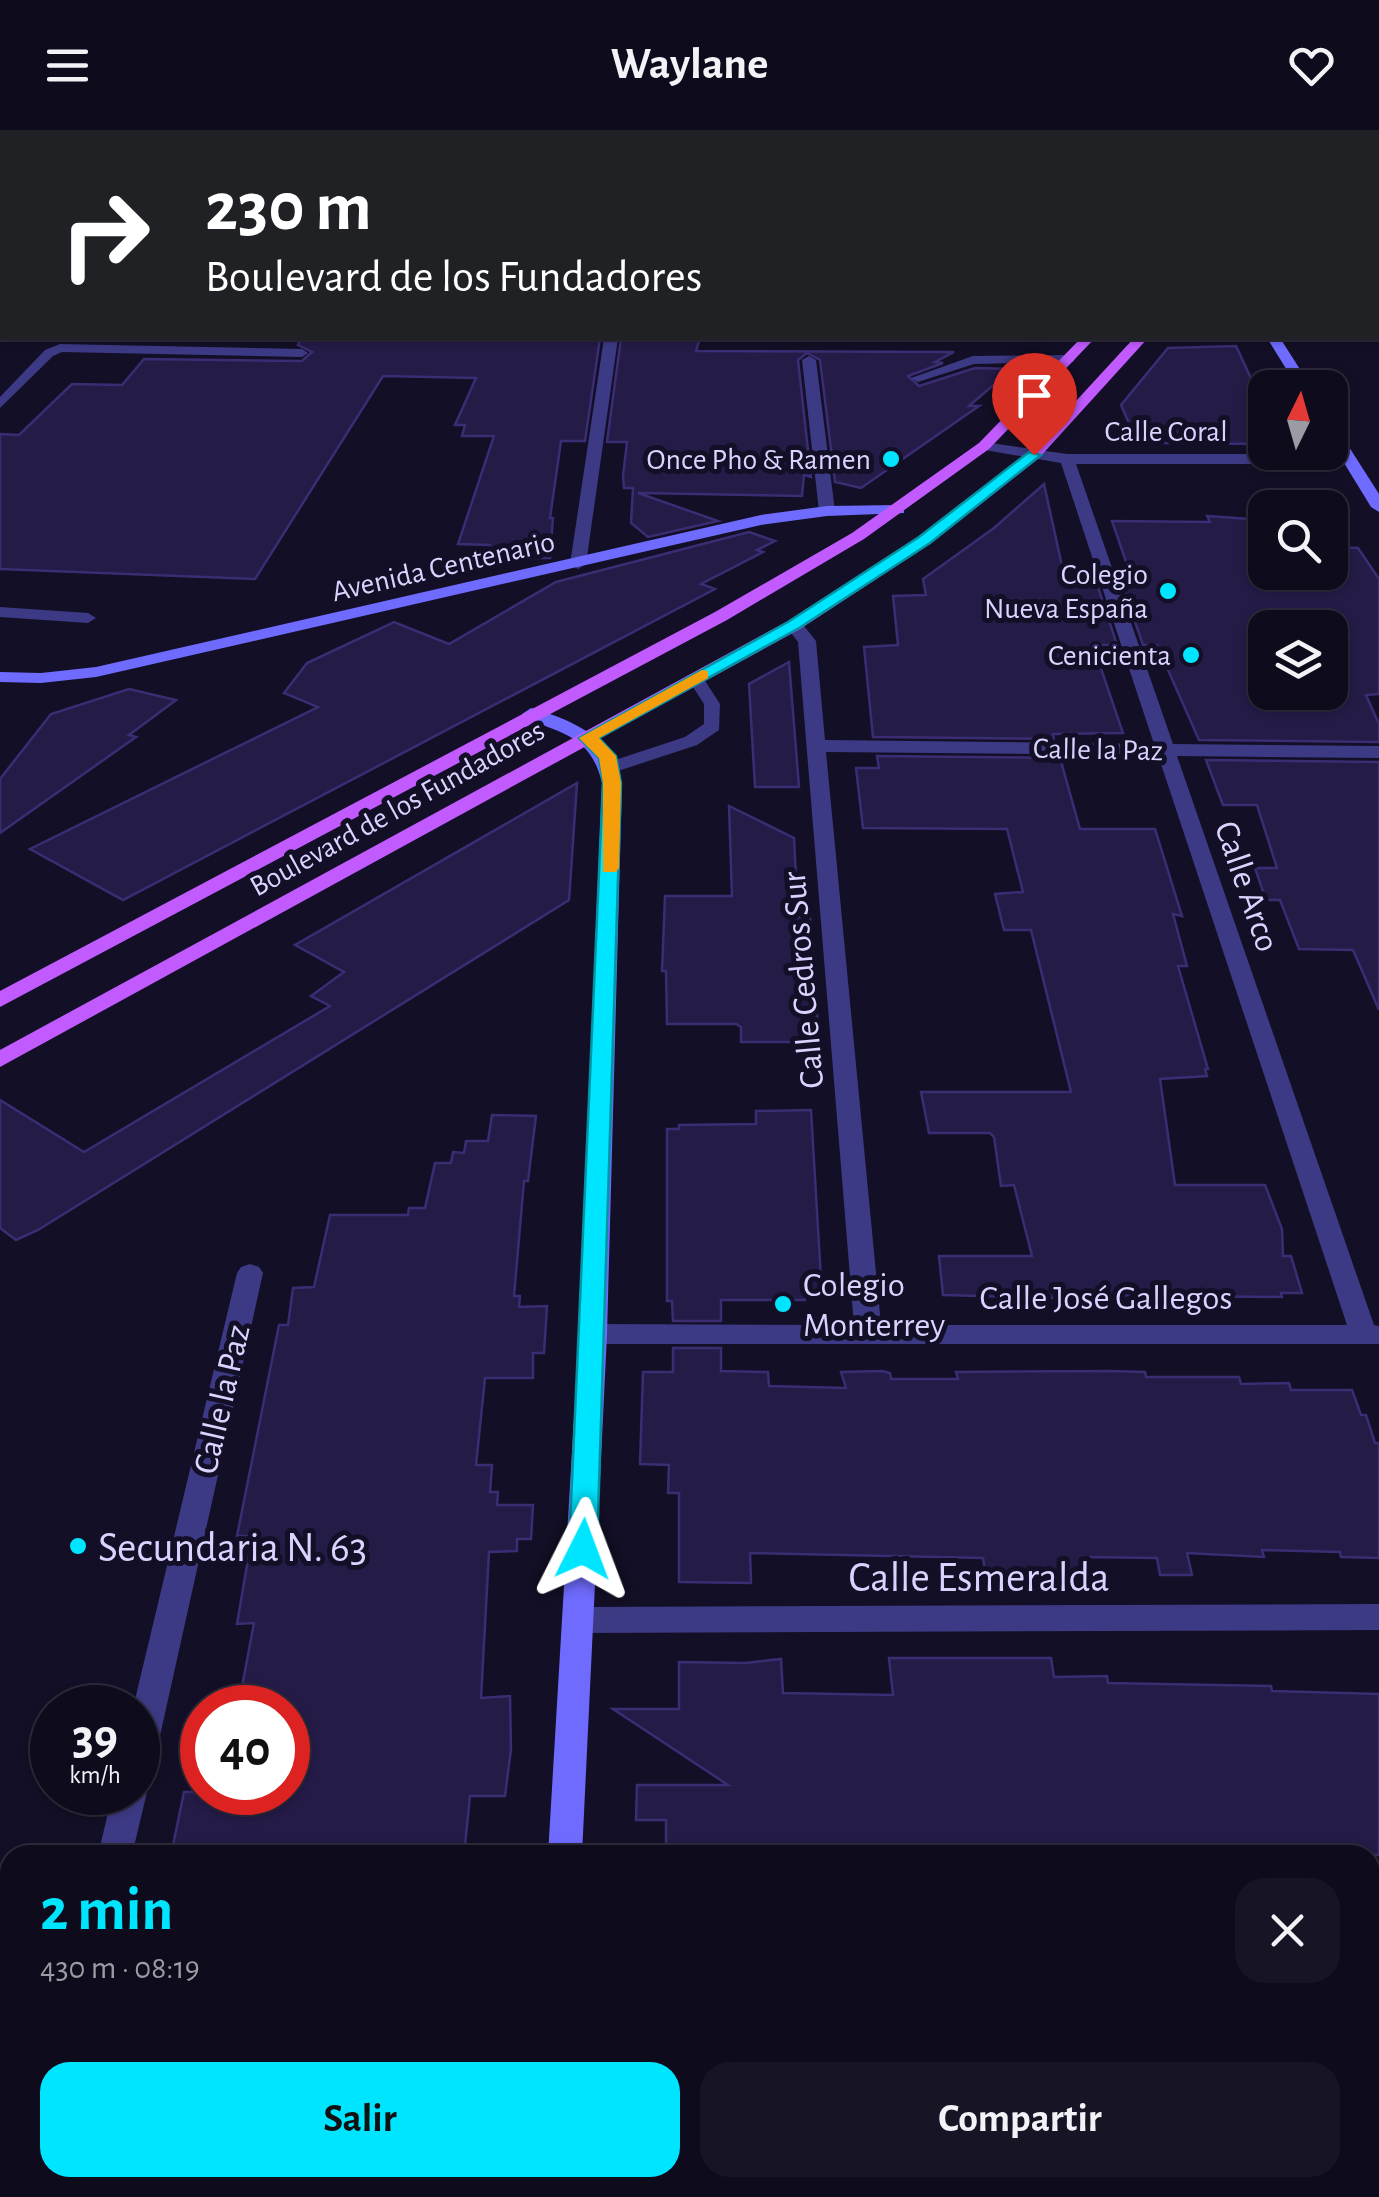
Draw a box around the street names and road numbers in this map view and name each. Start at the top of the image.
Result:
street label: Calle Coral [1104,417,1228,447]
street label: Avenida Centenario [329,527,558,607]
street label: Boulevard de los Fundadores [245,715,550,902]
street label: Calle la Paz [1033,734,1163,766]
street label: Calle Arco [1208,817,1285,956]
street label: Calle Cedros Sur [777,869,830,1090]
street label: Calle José Gallegos [980,1281,1232,1316]
street label: Calle la Paz [188,1321,257,1477]
street label: Calle Esmeralda [848,1557,1110,1599]

